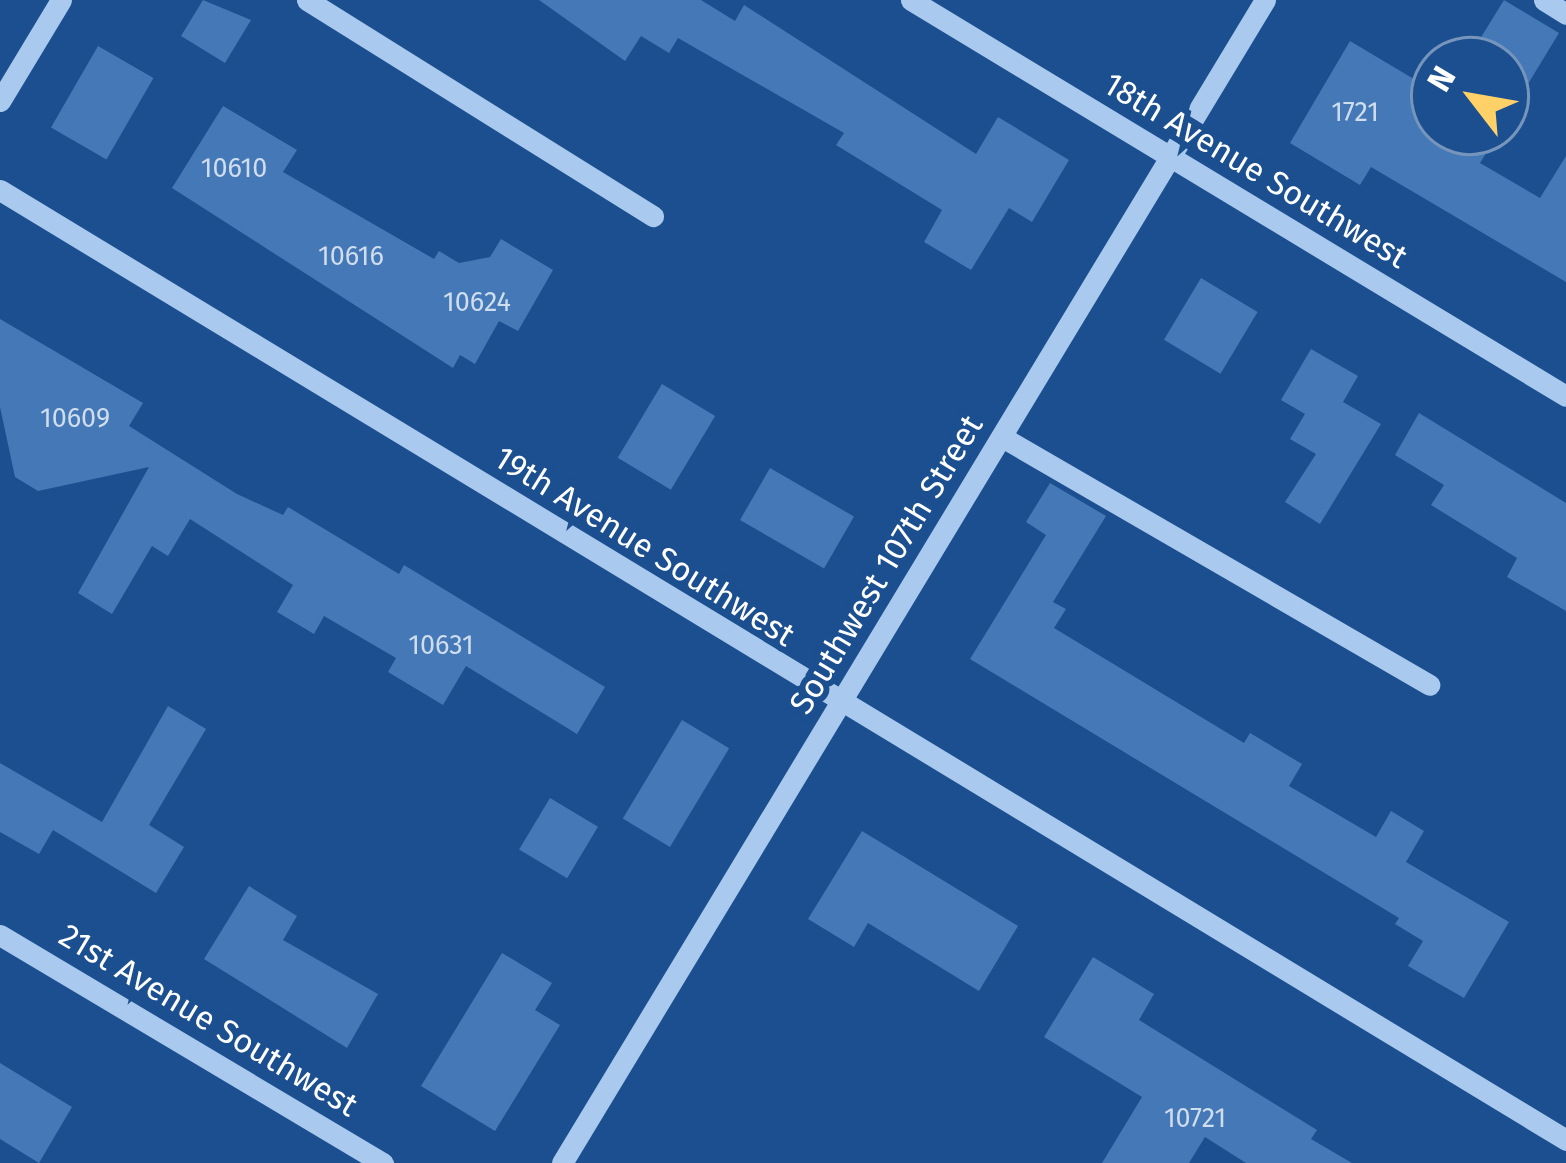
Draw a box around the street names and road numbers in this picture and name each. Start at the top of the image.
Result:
street label: 18th Avenue Southwest [1096,65,1414,277]
street label: Southwest 107th Street [782,408,992,722]
street label: 19th Avenue Southwest [487,438,801,656]
street label: 21st Avenue Southwest [52,916,364,1126]

